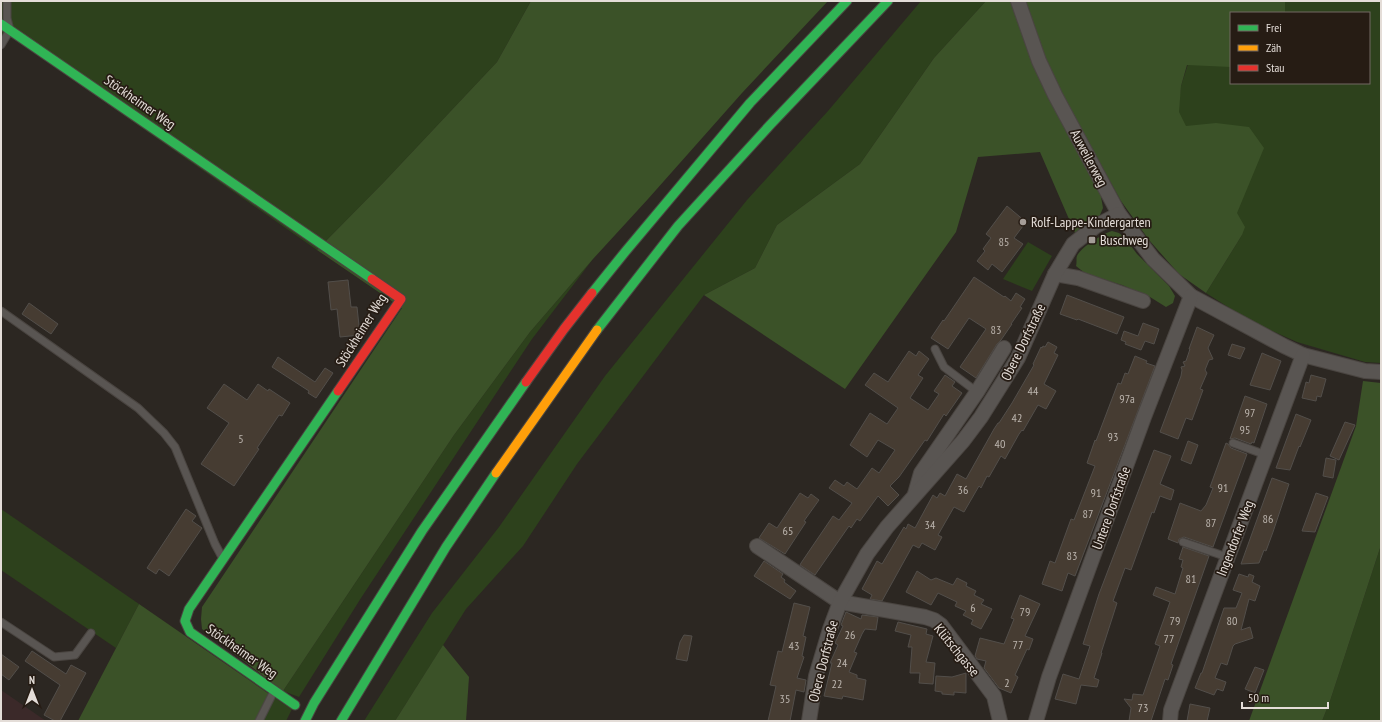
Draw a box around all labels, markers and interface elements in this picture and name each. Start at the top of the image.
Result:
legend [1230,12,1370,84]
text: Frei [1266,20,1282,35]
text: Zäh [1266,40,1281,55]
text: Stau [1266,60,1284,75]
street label: Stöckheimer Weg [101,71,179,133]
street label: Auweilerweg [1066,126,1112,190]
place label: Rolf-Lappe-Kindergarten [1031,213,1151,231]
marker: Rolf-Lappe-Kindergarten [1018,217,1028,227]
place label: Buschweg [1100,231,1148,249]
house number: 85 [999,234,1009,249]
marker: Buschweg [1087,235,1097,245]
street label: Stöckheimer Weg [331,290,391,370]
street label: Obere Dorfstraße [997,300,1050,384]
house number: 83 [991,322,1001,337]
house number: 44 [1028,383,1039,398]
house number: 97a [1119,391,1135,406]
house number: 97 [1245,405,1255,420]
house number: 42 [1012,410,1022,425]
house number: 95 [1240,422,1250,437]
house number: 93 [1108,429,1118,444]
house number: 5 [238,431,244,446]
house number: 40 [995,436,1005,451]
street label: Untere Dorfstraße [1088,464,1134,552]
house number: 91 [1218,480,1228,495]
house number: 36 [958,482,968,497]
house number: 91 [1091,485,1101,500]
street label: Ingendorfer Weg [1212,498,1258,578]
house number: 87 [1083,506,1093,521]
house number: 86 [1263,511,1273,526]
house number: 87 [1206,515,1216,530]
house number: 34 [925,517,936,532]
house number: 65 [783,523,793,538]
house number: 83 [1067,548,1077,563]
house number: 81 [1186,571,1196,586]
house number: 6 [970,600,976,615]
house number: 79 [1020,604,1030,619]
house number: 79 [1170,613,1180,628]
house number: 80 [1227,613,1237,628]
street label: Obere Dorfstraße [804,618,842,704]
street label: Stöckheimer Weg [203,620,281,682]
street label: Klütschgasse [930,620,984,680]
house number: 26 [845,627,855,642]
house number: 77 [1164,631,1174,646]
house number: 77 [1013,637,1023,652]
house number: 43 [789,638,799,653]
house number: 24 [837,655,848,670]
north arrow [12,670,52,710]
text: N [29,673,35,687]
house number: 2 [1004,675,1010,690]
house number: 22 [832,676,842,691]
scale bar [1242,684,1328,710]
text: 50 m [1248,690,1269,705]
house number: 35 [780,691,790,706]
house number: 73 [1138,700,1148,715]

